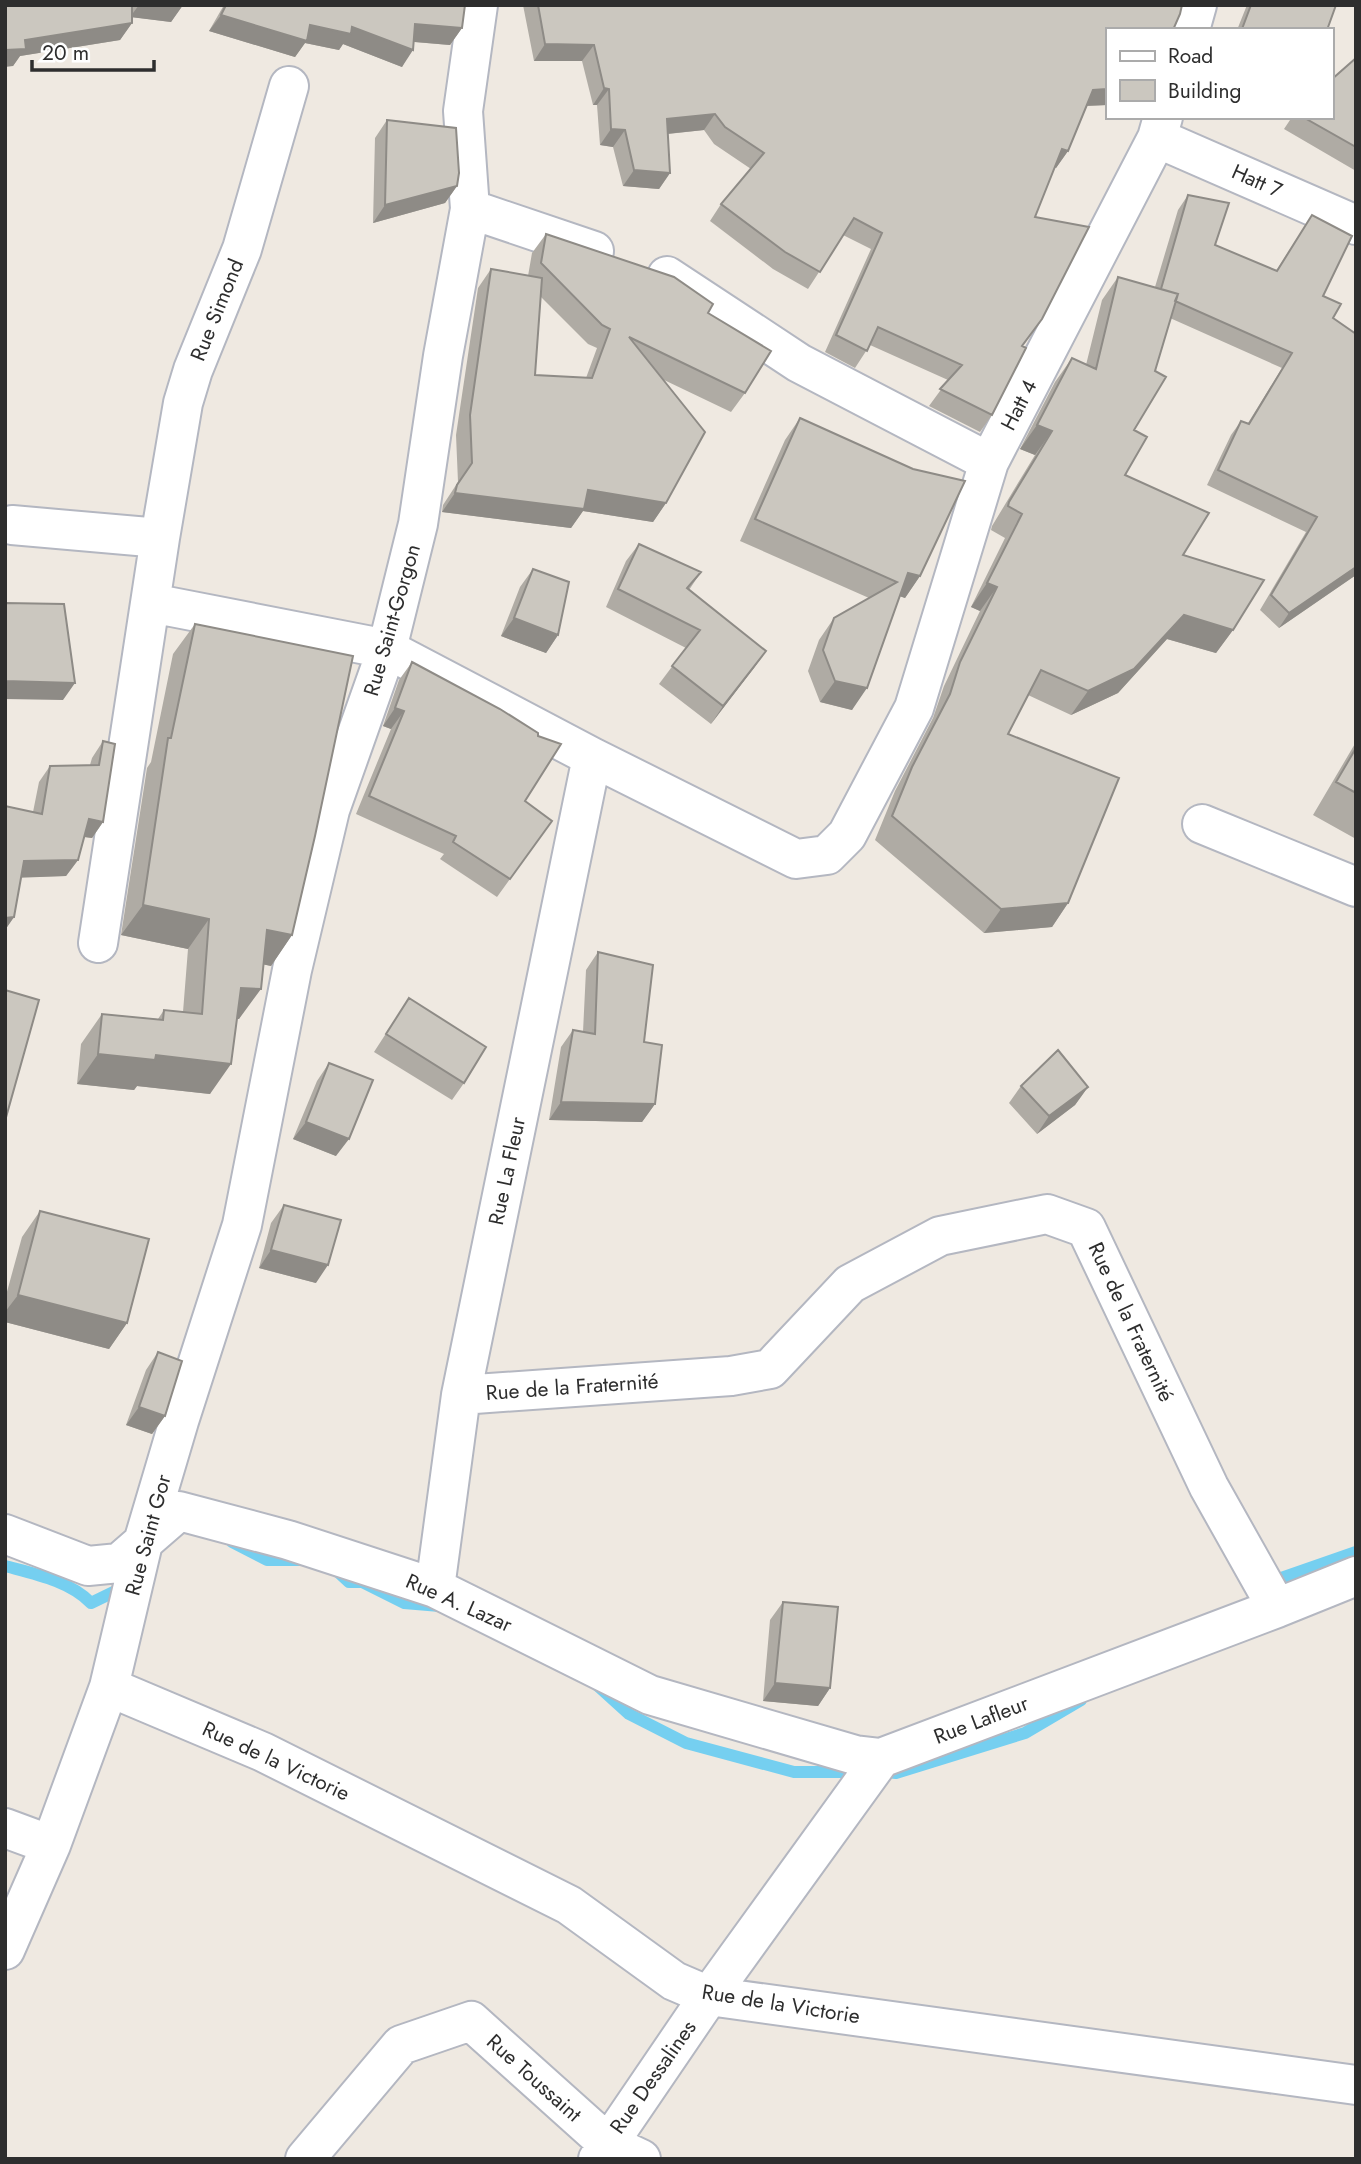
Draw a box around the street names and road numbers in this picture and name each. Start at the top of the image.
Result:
street label: Hatt 7 [1227,157,1287,205]
street label: Rue Simond [183,254,251,366]
street label: Hatt 4 [993,374,1045,436]
street label: Rue Saint-Gorgon [356,541,428,699]
street label: Rue La Fleur [481,1113,533,1228]
street label: Rue de la Fraternité [1081,1237,1181,1407]
street label: Rue de la Fraternité [485,1366,660,1408]
street label: Rue Saint Gor [117,1470,179,1599]
street label: Rue A. Lazar [401,1566,518,1640]
street label: Rue Lafleur [929,1688,1033,1752]
street label: Rue de la Victorie [197,1714,355,1808]
street label: Rue de la Victorie [700,1977,862,2031]
street label: Rue Dessalines [603,2014,703,2140]
street label: Rue Toussaint [480,2027,588,2129]

